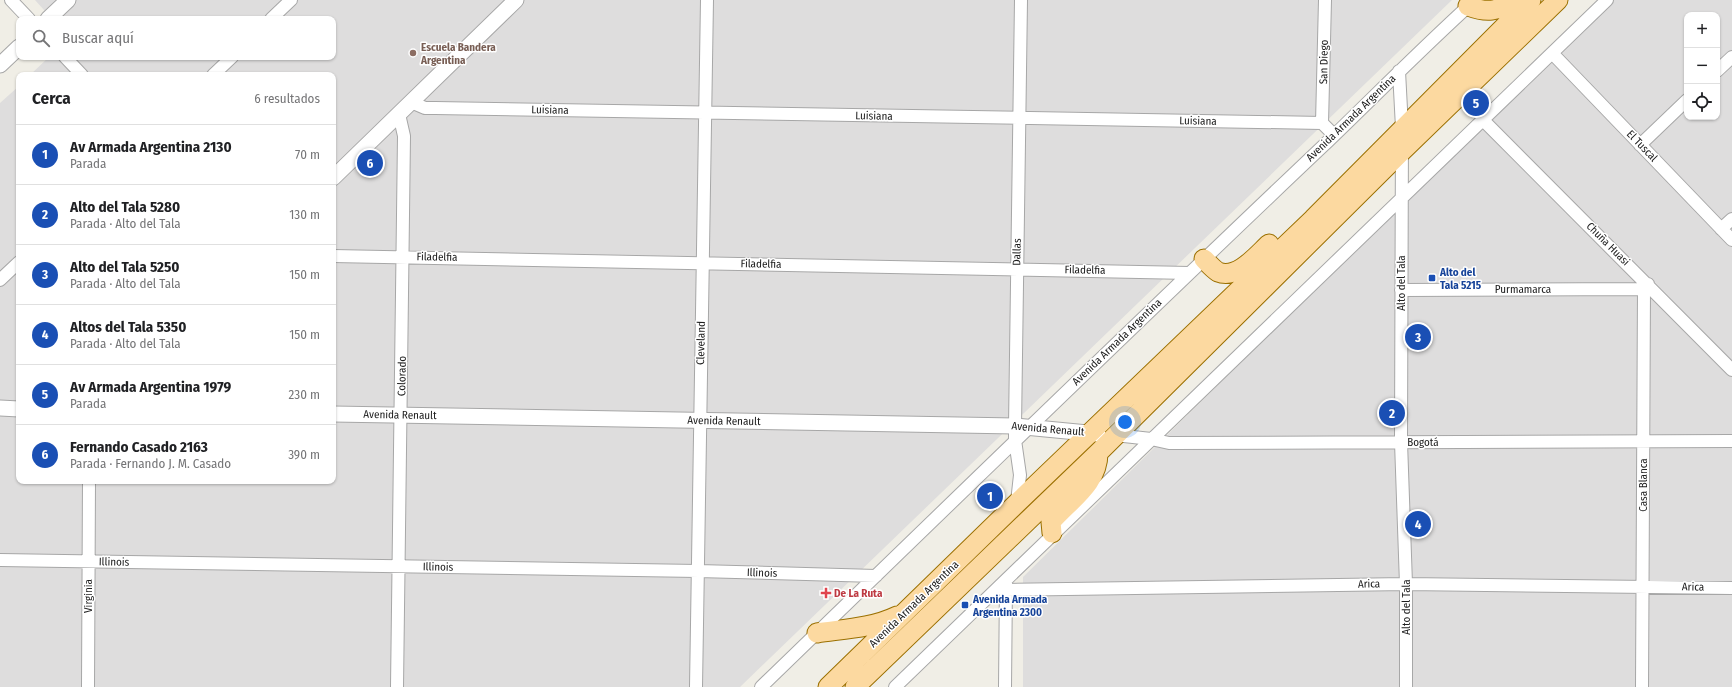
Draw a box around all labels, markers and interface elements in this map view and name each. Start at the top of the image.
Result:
map controls [1684,12,1720,120]
button: + [1684,12,1720,48]
search box [16,16,336,60]
icon: search [30,27,52,49]
text: Buscar aquí [62,29,134,47]
street label: San Diego [1317,39,1331,84]
place label: Escuela Bandera Argentina [420,41,496,67]
marker: Escuela Bandera Argentina [408,48,418,58]
button: − [1684,48,1720,84]
street label: Avenida Armada Argentina [1304,72,1398,164]
button: locate [1684,84,1720,120]
text: Cerca [32,88,71,109]
pin: 5 [1463,88,1489,118]
text: 6 resultados [254,91,320,106]
street label: Luisiana [531,103,569,117]
street label: Luisiana [855,109,893,123]
street label: Luisiana [1179,114,1217,128]
street label: El Tuscal [1624,128,1660,164]
text: Av Armada Argentina 2130 [70,138,232,156]
text: 1 [42,147,48,162]
text: 70 m [295,147,320,162]
pin: 6 [357,148,383,178]
text: Parada [70,156,106,171]
text: Alto del Tala 5280 [70,198,180,216]
text: 2 [42,207,48,222]
text: 130 m [289,207,320,222]
text: Parada · Alto del Tala [70,216,181,231]
street label: Chuña Huasi [1584,220,1633,269]
street label: Dallas [1010,238,1024,266]
street label: Filadelfia [416,250,458,264]
street label: Alto del Tala [1395,255,1408,311]
street label: Filadelfia [740,257,782,271]
text: Alto del Tala 5250 [70,258,180,276]
street label: Filadelfia [1064,263,1106,277]
place label: Alto del Tala 5215 [1439,266,1482,292]
text: 3 [42,267,48,282]
text: 150 m [289,267,320,282]
marker: Alto del Tala 5215 [1427,273,1437,283]
text: Parada · Alto del Tala [70,276,181,291]
street label: Purmamarca [1495,283,1551,296]
street label: Avenida Armada Argentina [1070,296,1164,388]
text: Altos del Tala 5350 [70,318,186,336]
street label: Cleveland [694,321,708,365]
pin: 3 [1405,322,1431,352]
text: 4 [42,327,48,342]
text: 150 m [289,327,320,342]
text: Parada · Alto del Tala [70,336,181,351]
street label: Colorado [395,355,409,396]
text: Av Armada Argentina 1979 [70,378,231,396]
text: 5 [42,387,48,402]
text: 230 m [289,387,320,402]
text: Parada [70,396,106,411]
pin: 2 [1379,398,1405,428]
street label: Avenida Renault [363,408,437,422]
your location [1115,412,1135,432]
street label: Avenida Renault [687,414,761,428]
street label: Avenida Renault [1011,419,1085,439]
street label: Bogotá [1407,436,1439,449]
text: Fernando Casado 2163 [70,438,208,456]
text: 6 [42,447,48,462]
text: 390 m [288,447,320,462]
text: Parada · Fernando J. M. Casado [70,456,231,471]
street label: Casa Blanca [1637,458,1650,512]
pin: 1 [977,481,1003,511]
pin: 4 [1405,509,1431,539]
street label: Illinois [99,555,130,569]
street label: Avenida Armada Argentina [867,558,961,650]
street label: Illinois [423,560,454,574]
street label: Illinois [747,566,778,580]
street label: Arica [1358,577,1380,591]
street label: Virginia [82,579,95,613]
street label: Alto del Tala [1400,579,1413,635]
street label: Arica [1682,580,1704,594]
place label: De La Ruta [834,587,883,600]
marker: De La Ruta [821,588,831,598]
place label: Avenida Armada Argentina 2300 [972,593,1048,619]
marker: Avenida Armada Argentina 2300 [960,600,970,610]

